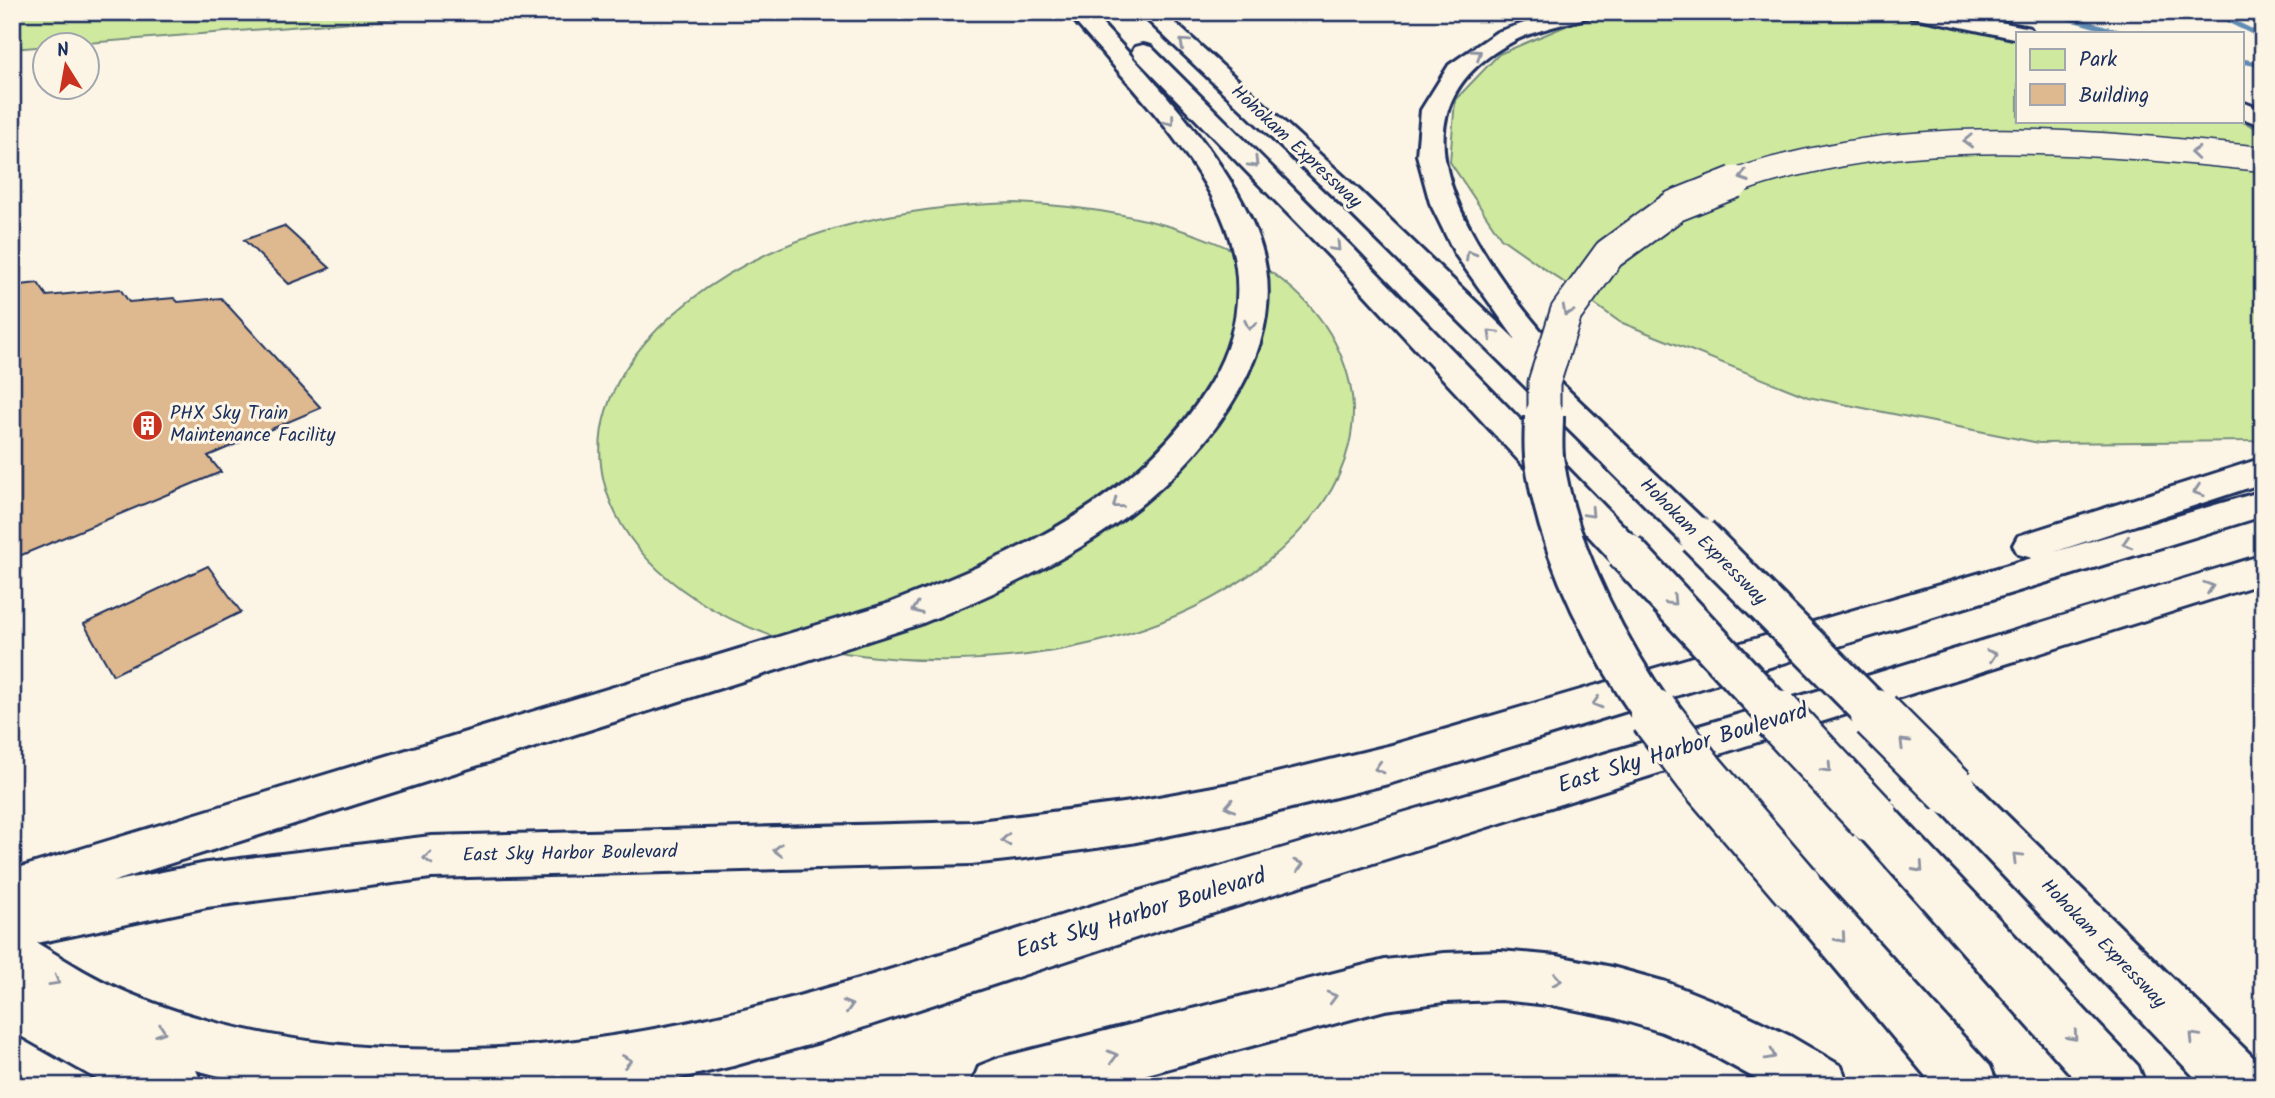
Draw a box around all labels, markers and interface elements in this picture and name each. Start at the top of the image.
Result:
north arrow [32,32,102,102]
legend [2016,32,2244,122]
text: N [54,35,72,67]
one-way arrow [1179,39,1192,51]
text: Park [2079,44,2117,77]
one-way arrow [1469,50,1482,62]
street label: Hohokam Expressway [1223,78,1369,217]
text: Building [2079,80,2149,113]
one-way arrow [1162,113,1175,125]
one-way arrow [1962,134,1973,149]
one-way arrow [2189,145,2201,160]
one-way arrow [1246,155,1259,168]
one-way arrow [1738,169,1750,183]
one-way arrow [1327,238,1340,251]
one-way arrow [1465,250,1478,263]
one-way arrow [1562,303,1575,316]
one-way arrow [1243,319,1258,331]
one-way arrow [1487,330,1500,343]
place label: PHX Sky Train Maintenance Facility [170,399,337,451]
building icon: PHX Sky Train Maintenance Facility [130,408,164,442]
street label: Hohokam Expressway [1632,471,1775,614]
one-way arrow [2192,483,2204,497]
one-way arrow [1113,495,1125,508]
one-way arrow [1581,505,1594,518]
one-way arrow [2121,535,2133,550]
one-way arrow [2202,580,2214,595]
one-way arrow [1663,593,1676,606]
one-way arrow [911,601,923,615]
one-way arrow [1986,649,1998,664]
street label: East Sky Harbor Boulevard [1553,694,1813,804]
one-way arrow [1591,695,1603,710]
one-way arrow [1900,738,1913,751]
one-way arrow [1373,759,1385,774]
one-way arrow [1818,760,1831,773]
one-way arrow [1224,797,1236,812]
one-way arrow [1000,832,1011,847]
street label: East Sky Harbor Boulevard [462,837,678,871]
one-way arrow [773,842,784,857]
one-way arrow [423,850,434,865]
one-way arrow [2013,852,2026,865]
street label: East Sky Harbor Boulevard [1011,859,1271,969]
one-way arrow [1293,859,1305,874]
one-way arrow [1911,860,1923,873]
street label: Hohokam Expressway [2033,872,2174,1017]
one-way arrow [1833,930,1845,943]
one-way arrow [1551,972,1563,987]
one-way arrow [47,973,60,986]
one-way arrow [1326,991,1338,1006]
one-way arrow [841,999,853,1014]
one-way arrow [154,1023,166,1037]
one-way arrow [2064,1028,2077,1041]
one-way arrow [2190,1033,2202,1045]
one-way arrow [1763,1046,1776,1060]
one-way arrow [1106,1050,1118,1064]
one-way arrow [621,1054,633,1069]

